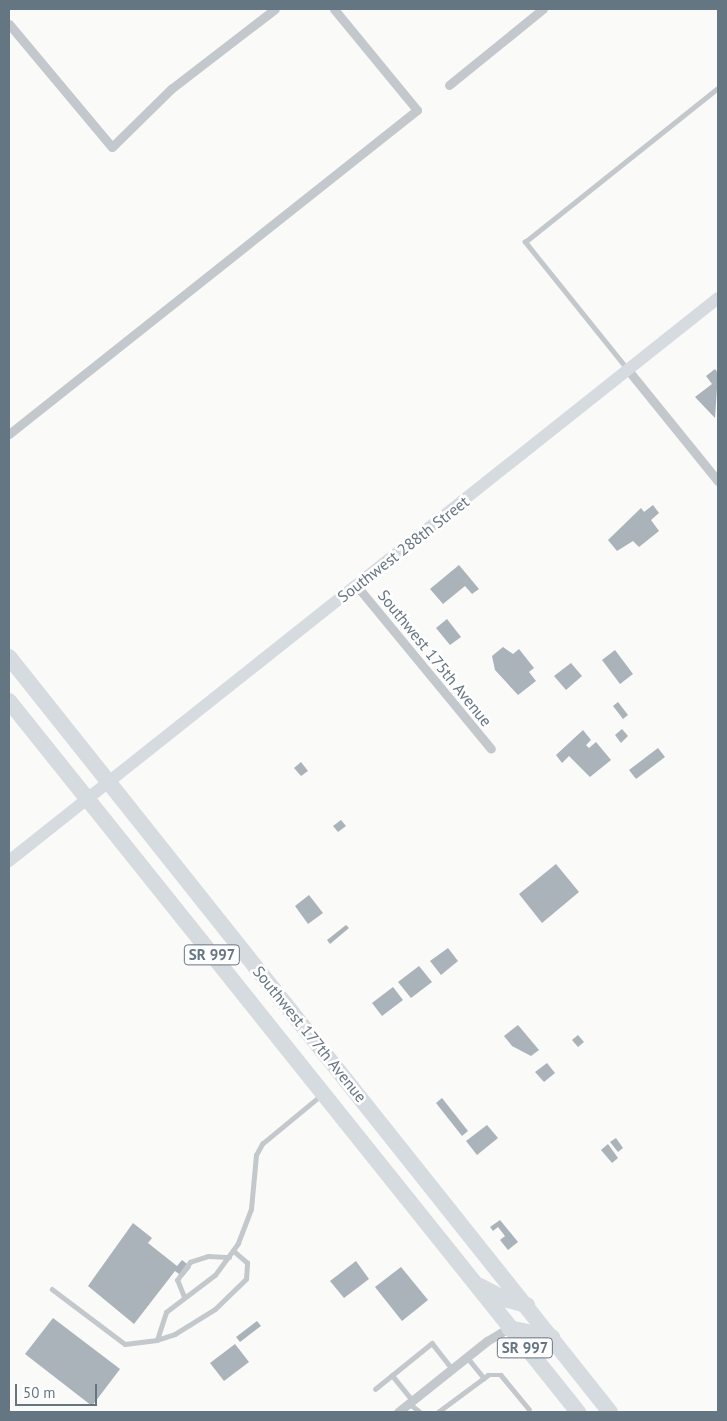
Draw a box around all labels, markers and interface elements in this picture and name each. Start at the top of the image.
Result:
street label: Southwest 288th Street [333,492,473,606]
street label: Southwest 175th Avenue [374,586,496,730]
road number: SR 997 [183,942,241,968]
street label: Southwest 177th Avenue [249,962,371,1106]
road number: SR 997 [496,1336,554,1360]
scale bar [18,1374,100,1406]
text: 50 m [23,1383,56,1402]

